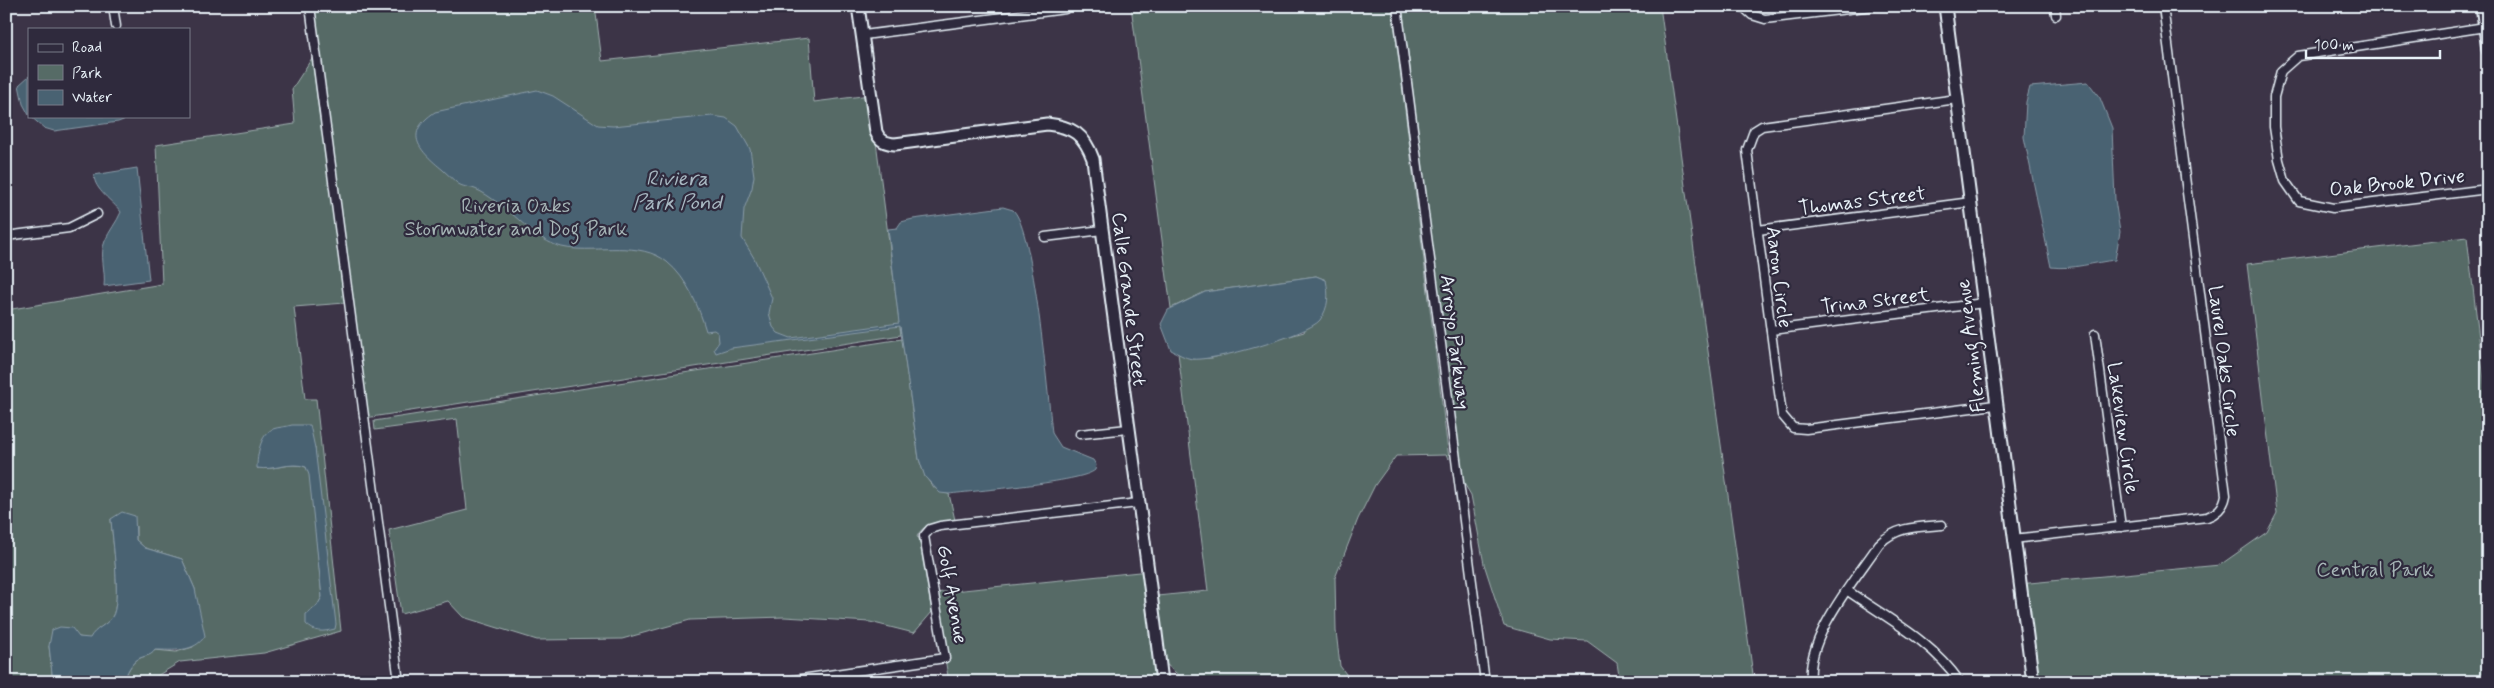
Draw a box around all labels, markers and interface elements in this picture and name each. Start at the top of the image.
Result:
legend [28,28,190,118]
scale bar [2306,28,2440,60]
text: 100 m [2314,36,2354,56]
text: Road [72,38,102,58]
text: Park [72,64,102,84]
text: Water [72,88,112,108]
street label: Oak Brook Drive [2328,163,2466,204]
water label: Riviera Park Pond [632,165,724,217]
street label: Thomas Street [1797,180,1927,223]
park label: Riveria Oaks Stormwater and Dog Park [404,193,628,245]
street label: Calle Grande Street [1104,211,1153,388]
street label: Aaron Circle [1759,225,1798,330]
street label: Arroyo Parkway [1433,273,1476,411]
street label: Fleming Avenue [1950,277,1995,414]
street label: Trina Street [1819,281,1931,322]
street label: Laurel Oaks Circle [2201,284,2246,438]
street label: Lakeview Circle [2100,360,2145,496]
street label: Golf Avenue [930,543,973,646]
park label: Central Park [2316,557,2434,584]

